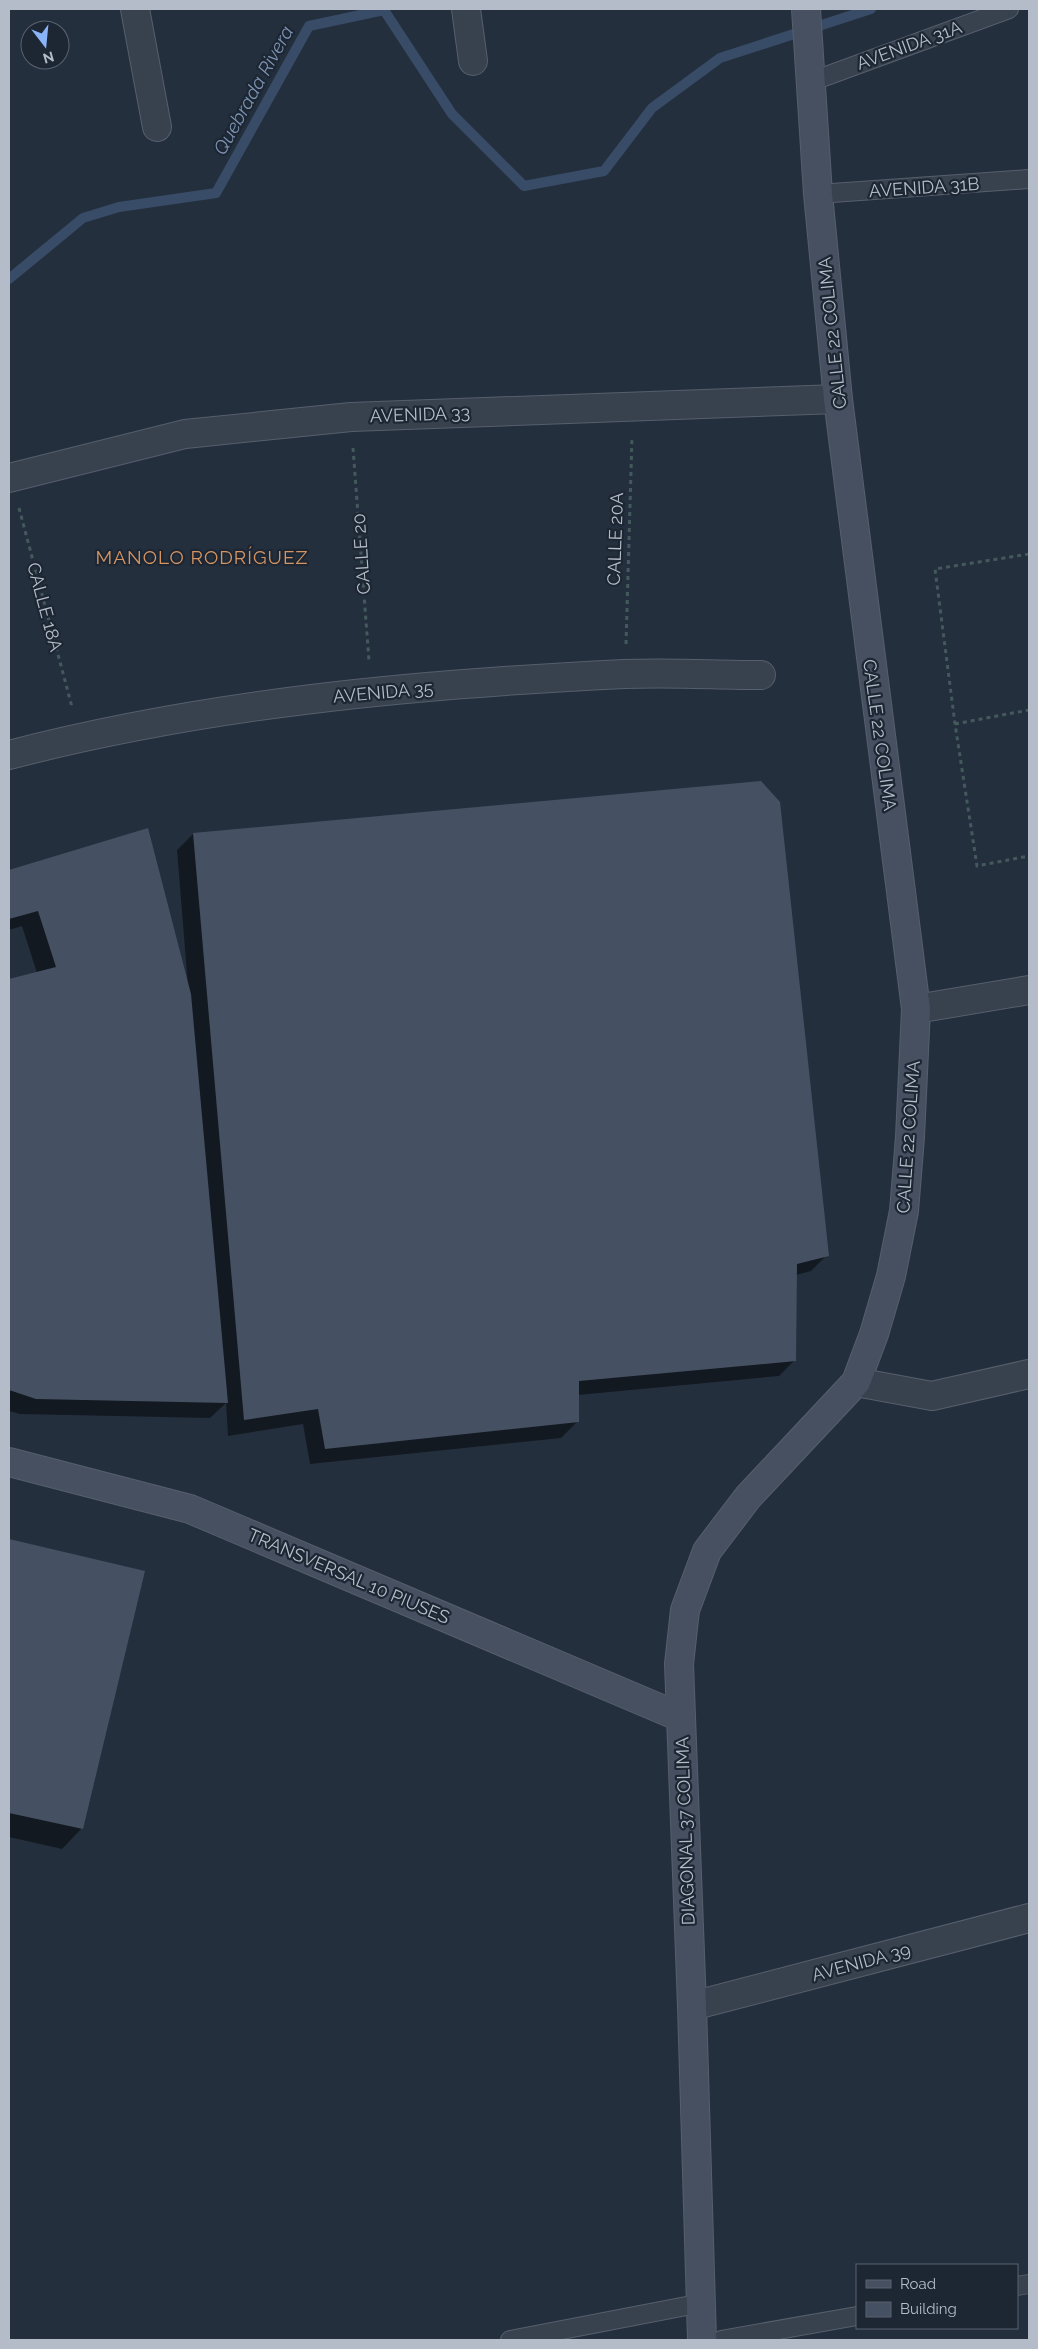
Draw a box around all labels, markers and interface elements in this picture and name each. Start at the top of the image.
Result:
street label: AVENIDA 31A [853,16,965,74]
north arrow [20,20,70,70]
water label: Quebrada Rivera [209,22,297,158]
text: N [41,48,56,67]
street label: AVENIDA 31B [868,173,980,201]
street label: CALLE 22 COLIMA [814,256,850,410]
street label: AVENIDA 33 [369,402,471,426]
street label: CALLE 20A [603,492,627,586]
street label: CALLE 20 [348,513,374,595]
district label: MANOLO RODRÍGUEZ [96,546,308,568]
street label: CALLE 18A [23,560,67,654]
street label: CALLE 22 COLIMA [859,658,901,812]
street label: AVENIDA 35 [332,677,434,707]
street label: CALLE 22 COLIMA [892,1060,924,1214]
street label: TRANSVERSAL 10 PIUSES [245,1524,453,1628]
street label: DIAGONAL 37 COLIMA [671,1736,699,1926]
street label: AVENIDA 39 [809,1939,913,1985]
legend [856,2264,1018,2329]
text: Road [900,2275,936,2293]
text: Building [900,2300,957,2318]

